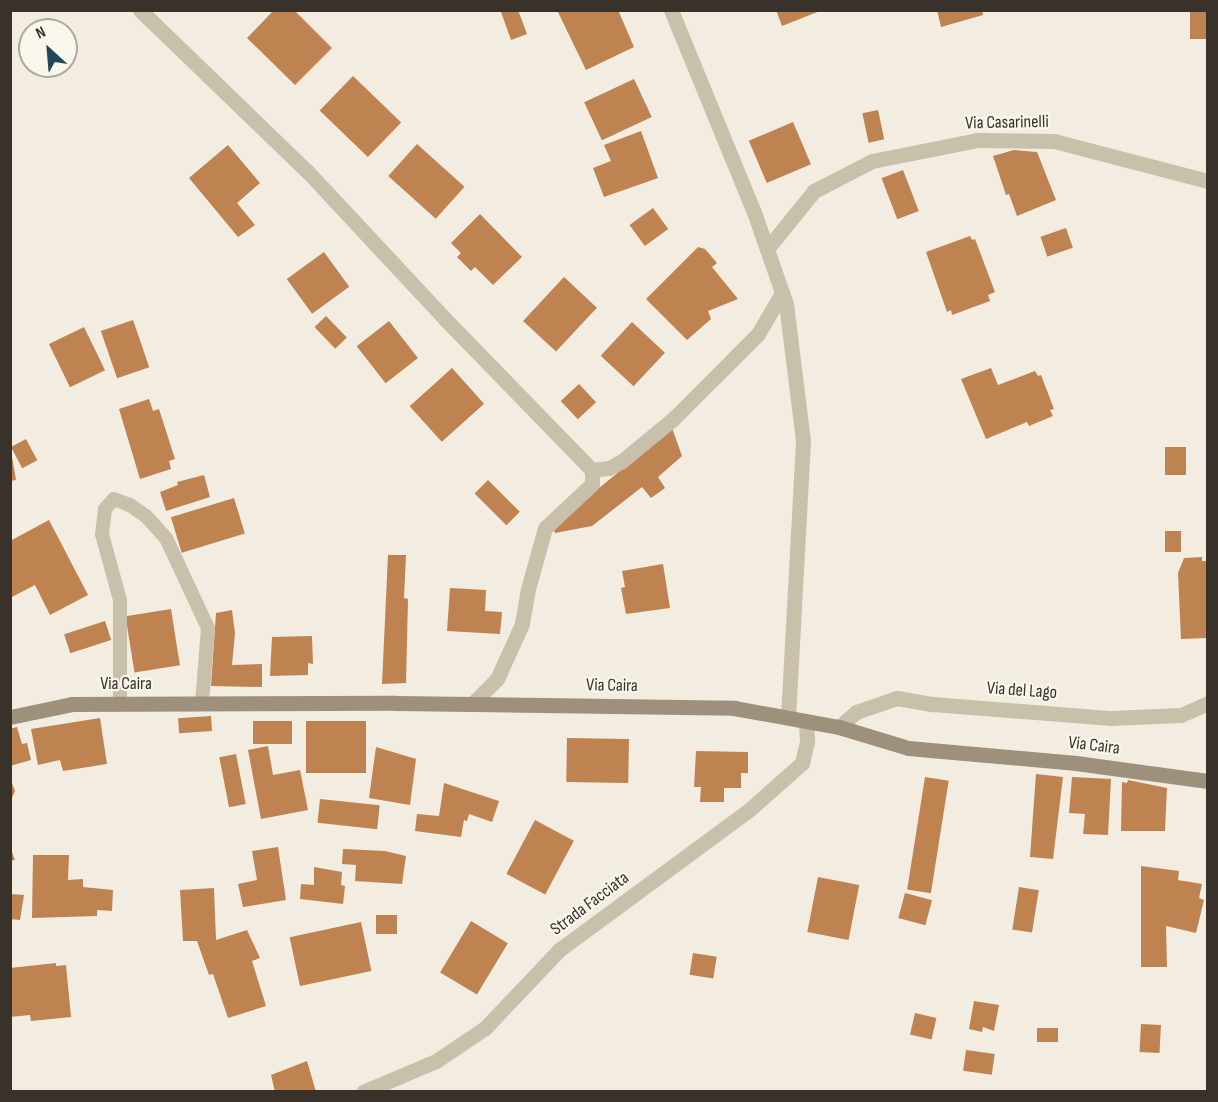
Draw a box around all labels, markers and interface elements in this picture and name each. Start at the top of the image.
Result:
north arrow [18,18,78,78]
text: N [33,23,49,44]
street label: Via Casarinelli [965,111,1049,135]
street label: Via Caira [100,673,152,695]
street label: Via Caira [586,675,638,697]
street label: Via del Lago [986,678,1058,704]
street label: Via Caira [1067,732,1121,760]
street label: Strada Facciata [546,867,634,941]

